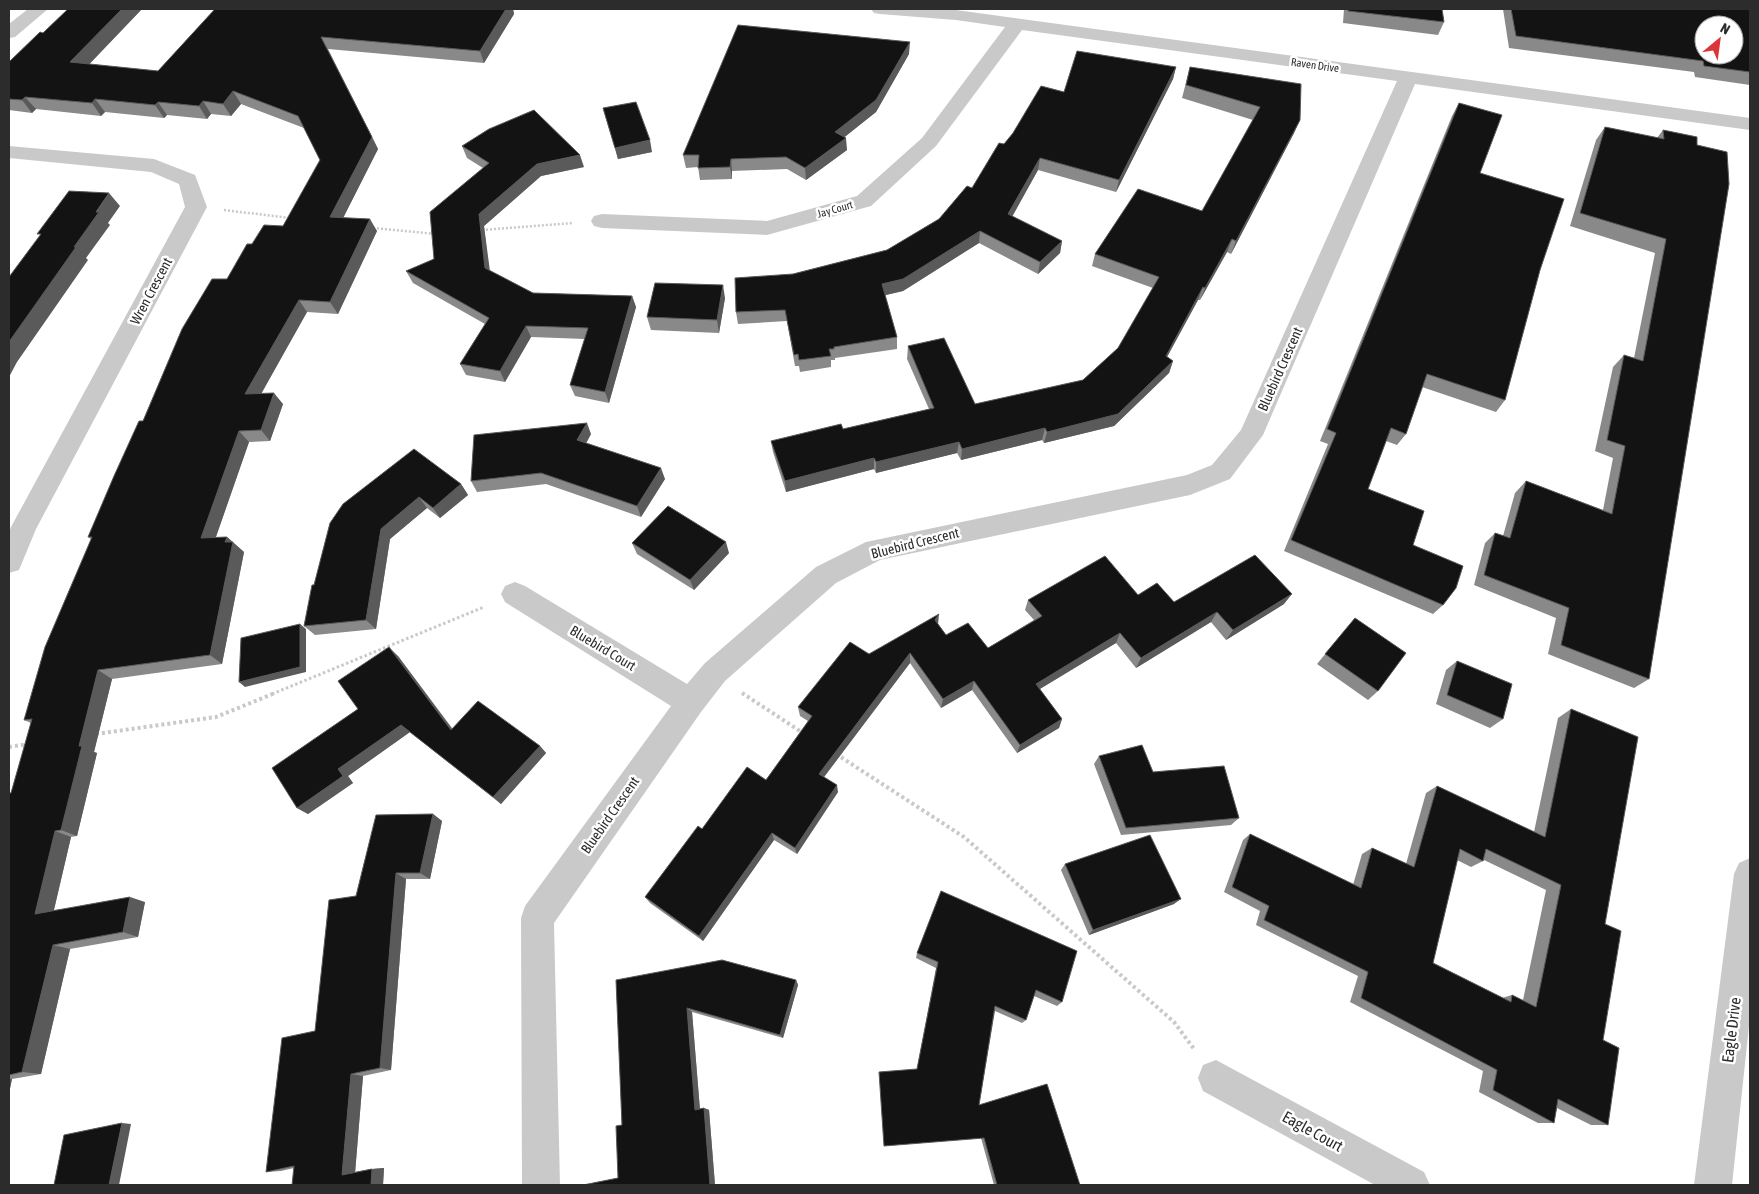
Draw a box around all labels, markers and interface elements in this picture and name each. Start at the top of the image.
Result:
north arrow [1694,15,1744,65]
text: N [1718,20,1733,38]
street label: Raven Drive [1290,56,1340,74]
street label: Jay Court [816,198,854,220]
street label: Wren Crescent [127,255,175,327]
street label: Bluebird Crescent [1254,325,1306,413]
street label: Bluebird Crescent [869,524,961,562]
street label: Bluebird Court [567,622,639,674]
street label: Bluebird Crescent [578,774,642,856]
street label: Eagle Drive [1718,996,1745,1064]
street label: Eagle Court [1279,1107,1347,1156]

